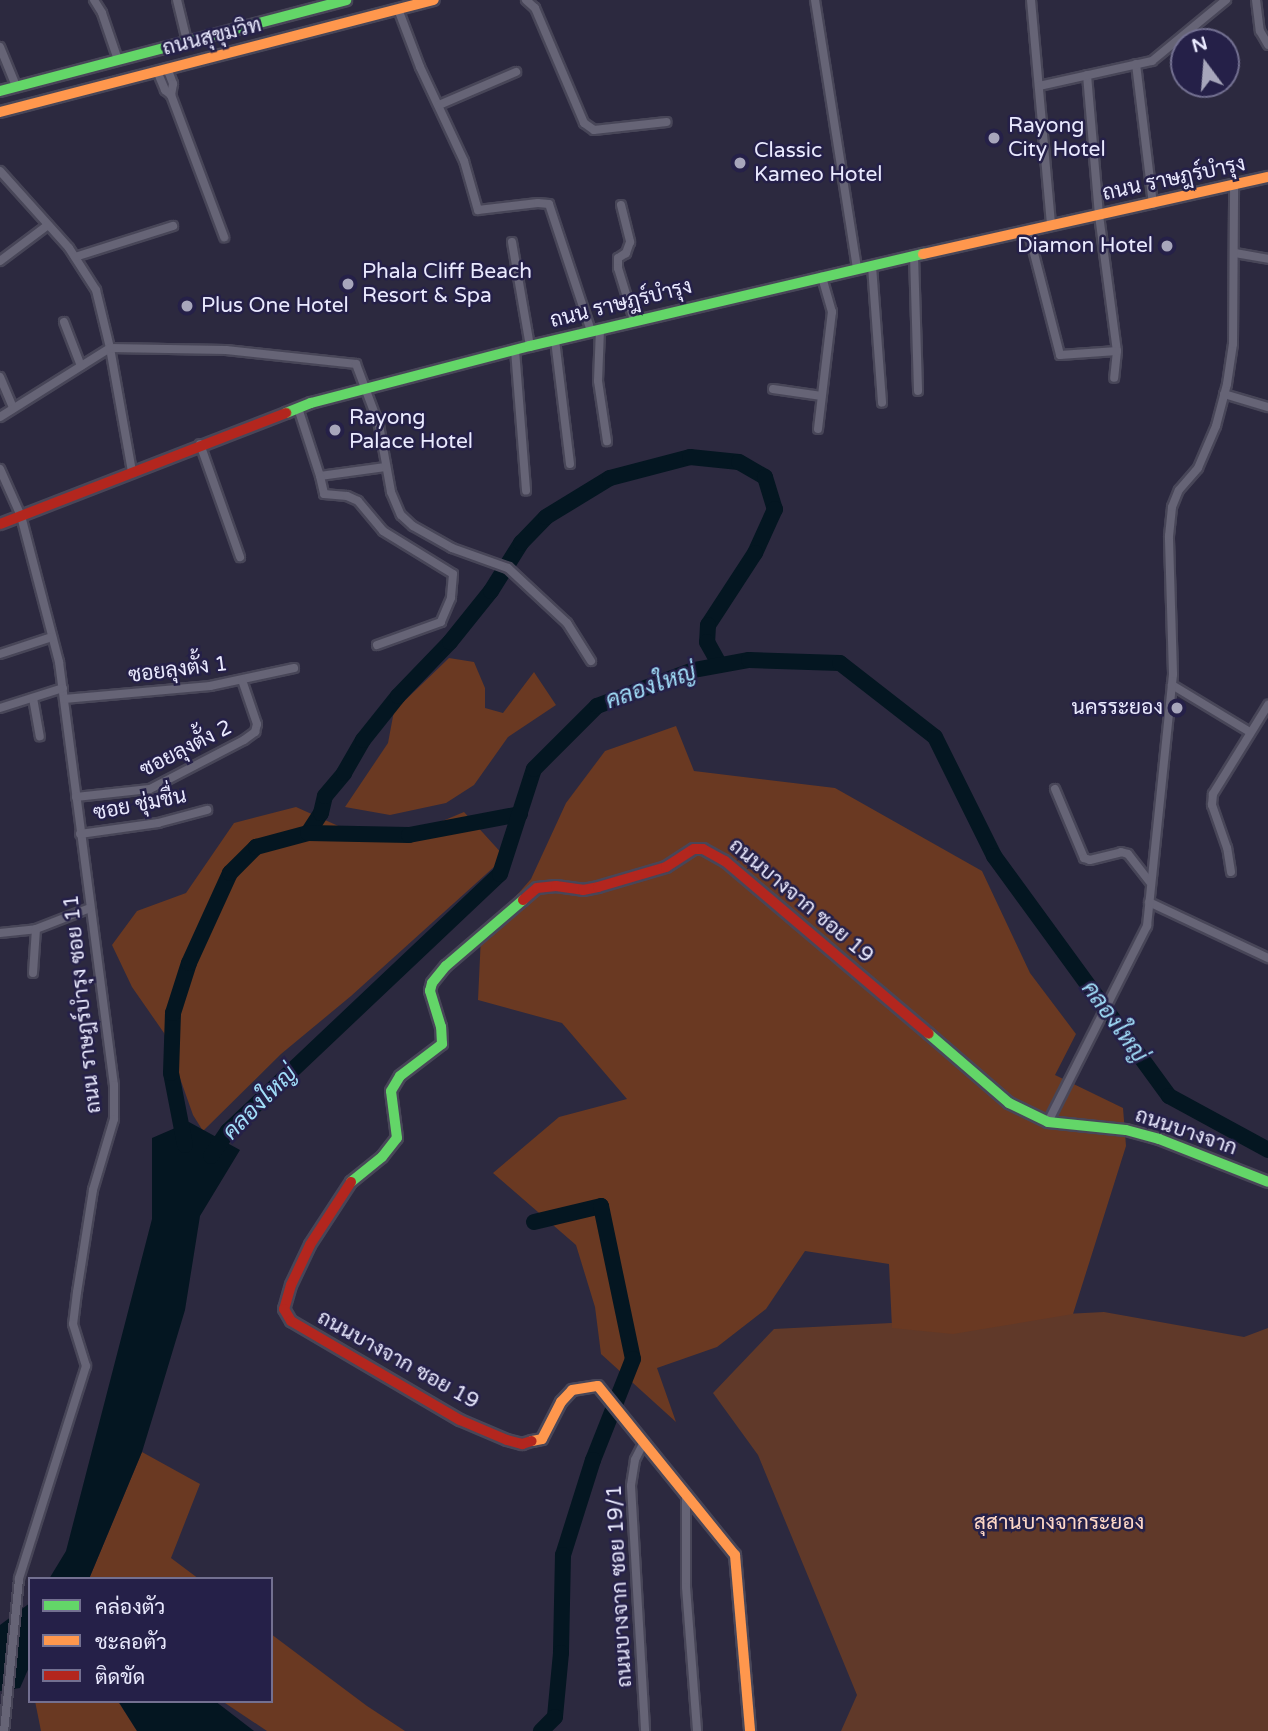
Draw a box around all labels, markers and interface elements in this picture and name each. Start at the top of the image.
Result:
street label: ถนนสุขุมวิท [160,13,264,61]
north arrow [1170,28,1240,98]
text: N [1189,32,1210,57]
place label: Rayong City Hotel [1008,113,1106,163]
marker: Rayong City Hotel [986,130,1002,146]
place label: Classic Kameo Hotel [754,138,882,188]
street label: ถนน ราษฎร์บำรุง [1100,152,1248,206]
marker: Classic Kameo Hotel [732,155,748,171]
place label: Diamon Hotel [1017,233,1153,259]
marker: Diamon Hotel [1159,238,1175,254]
place label: Phala Cliff Beach Resort & Spa [362,259,532,309]
street label: ถนน ราษฎร์บำรุง [547,274,695,334]
marker: Phala Cliff Beach Resort & Spa [340,276,356,292]
place label: Plus One Hotel [201,293,349,319]
marker: Plus One Hotel [179,298,195,314]
place label: Rayong Palace Hotel [349,405,473,455]
marker: Rayong Palace Hotel [327,422,343,438]
street label: ซอยลุงตั้ง 1 [127,651,229,689]
water label: คลองใหญ่ [602,659,700,715]
place label: นครระยอง [1072,695,1163,721]
marker: นครระยอง [1169,700,1185,716]
street label: ซอยลุงตั้ง 2 [136,715,236,783]
street label: ซอย ชุ่มชื่น [91,784,189,826]
street label: ถนนบางจาก ซอย 19 [724,833,878,969]
street label: ถนน ราษฎร์บำรุง ซอย 11 [59,893,107,1115]
water label: คลองใหญ่ [1075,976,1153,1068]
water label: คลองใหญ่ [217,1060,303,1146]
street label: ถนนบางจาก [1132,1103,1240,1161]
street label: ถนนบางจาก ซอย 19 [313,1305,483,1415]
street label: ถนนบางจาก ซอย 19/1 [602,1484,638,1688]
park label: สุสานบางจากระยอง [974,1510,1144,1536]
legend [28,1577,273,1703]
text: คล่องตัว [95,1595,165,1620]
text: ชะลอตัว [95,1630,167,1655]
text: ติดขัด [95,1665,145,1690]

